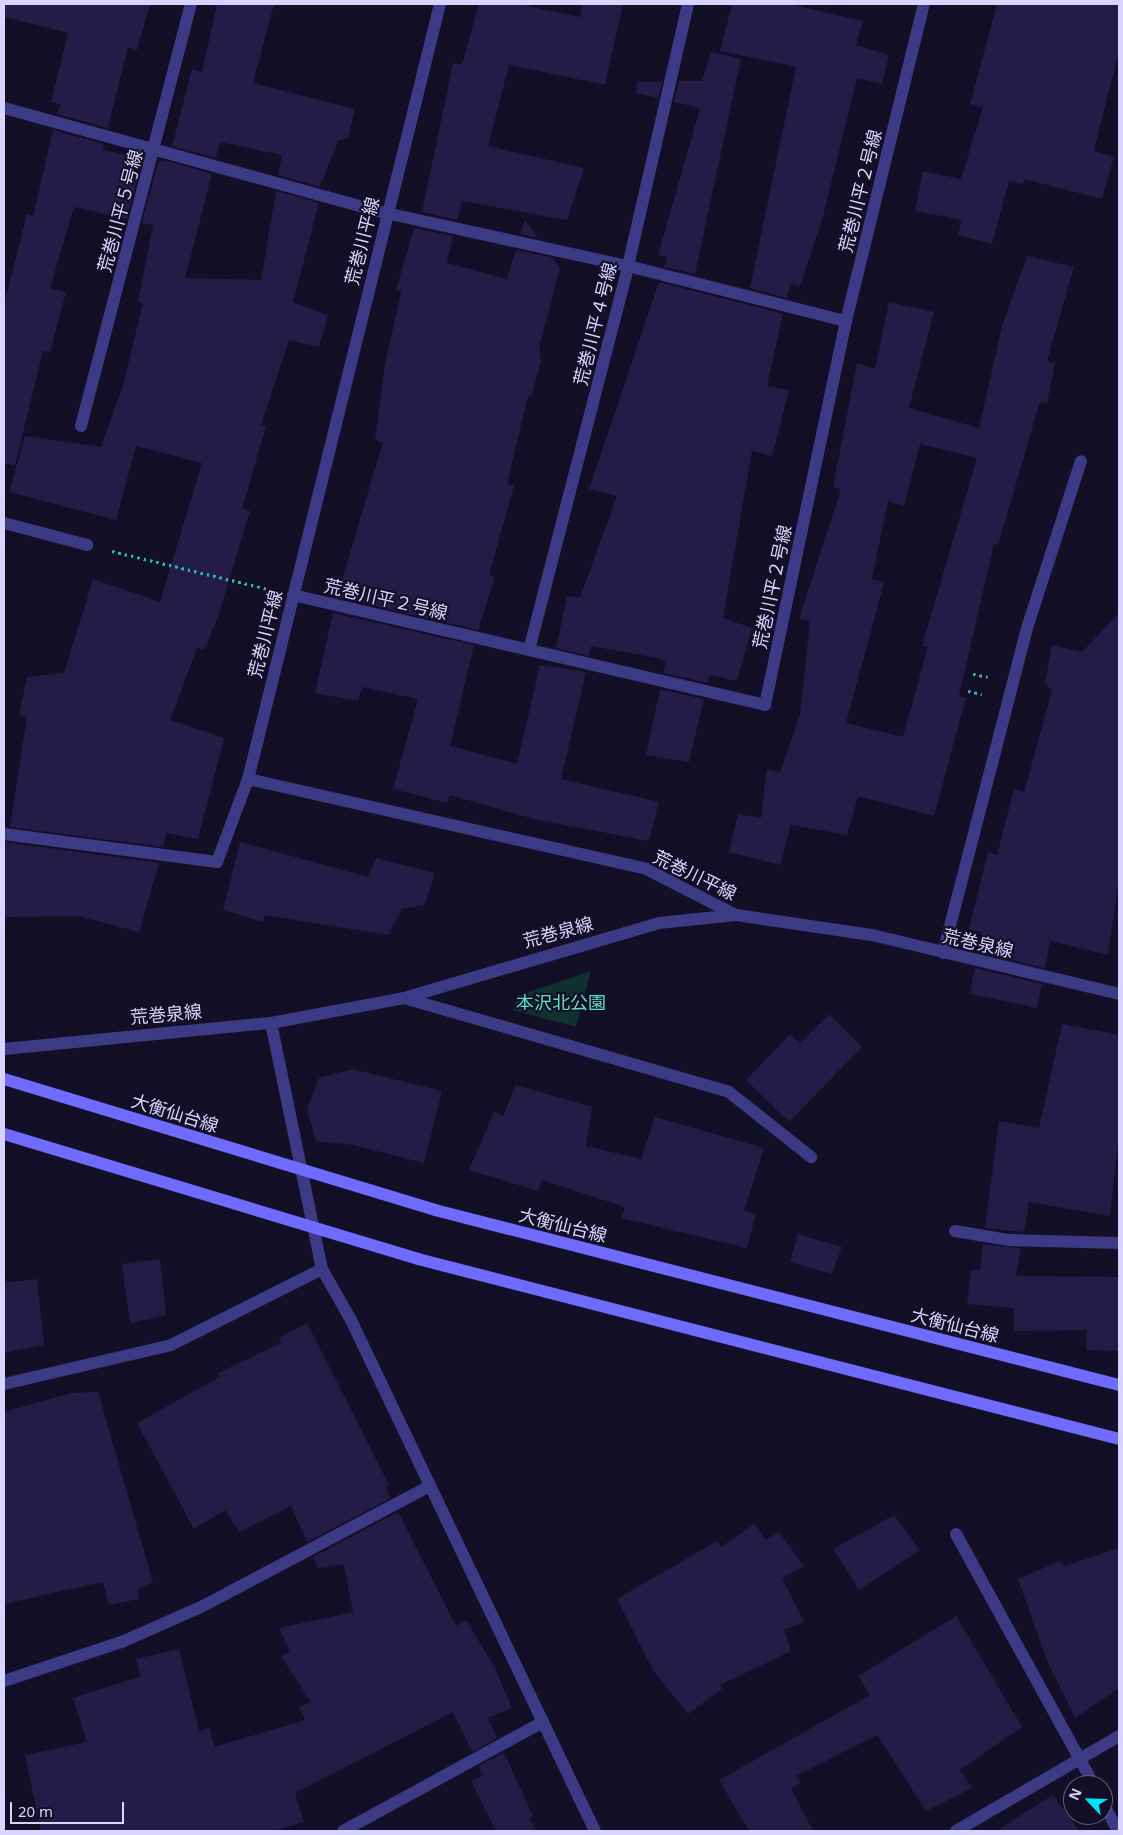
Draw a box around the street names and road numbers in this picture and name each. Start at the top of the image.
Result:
street label: 荒巻川平２号線 [834,127,886,255]
street label: 荒巻川平５号線 [93,147,147,275]
street label: 荒巻川平線 [341,195,383,287]
street label: 荒巻川平４号線 [569,260,621,388]
street label: 荒巻川平２号線 [748,523,796,651]
street label: 荒巻川平２号線 [322,574,450,624]
street label: 荒巻川平線 [244,588,286,680]
street label: 荒巻川平線 [650,846,740,904]
street label: 荒巻泉線 [520,912,596,952]
street label: 荒巻泉線 [940,924,1016,962]
street label: 荒巻泉線 [129,1000,203,1028]
street label: 大衡仙台線 [129,1090,221,1136]
street label: 大衡仙台線 [517,1204,609,1246]
street label: 大衡仙台線 [909,1304,1001,1346]

